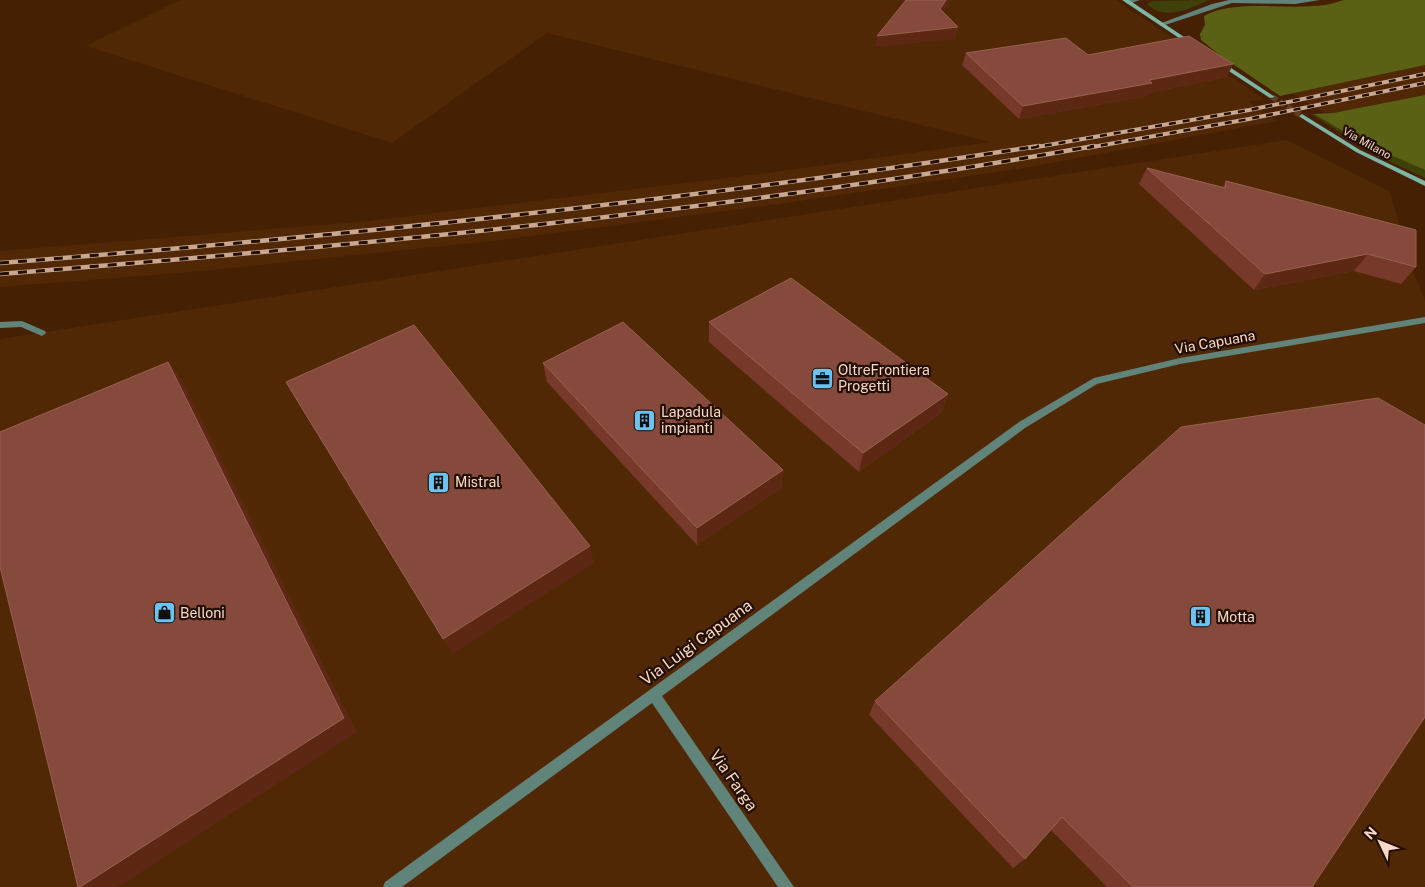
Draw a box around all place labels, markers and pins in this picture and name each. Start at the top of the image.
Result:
place label: OltreFrontiera Progetti [838,362,930,394]
office icon: OltreFrontiera Progetti [810,366,834,390]
place label: Lapadula impianti [661,404,721,436]
building icon: Lapadula impianti [633,408,657,432]
building icon: Mistral [427,470,451,494]
place label: Mistral [455,474,500,490]
shop icon: Belloni [152,601,176,625]
place label: Belloni [180,605,225,621]
building icon: Motta [1189,605,1213,629]
place label: Motta [1217,609,1255,625]

